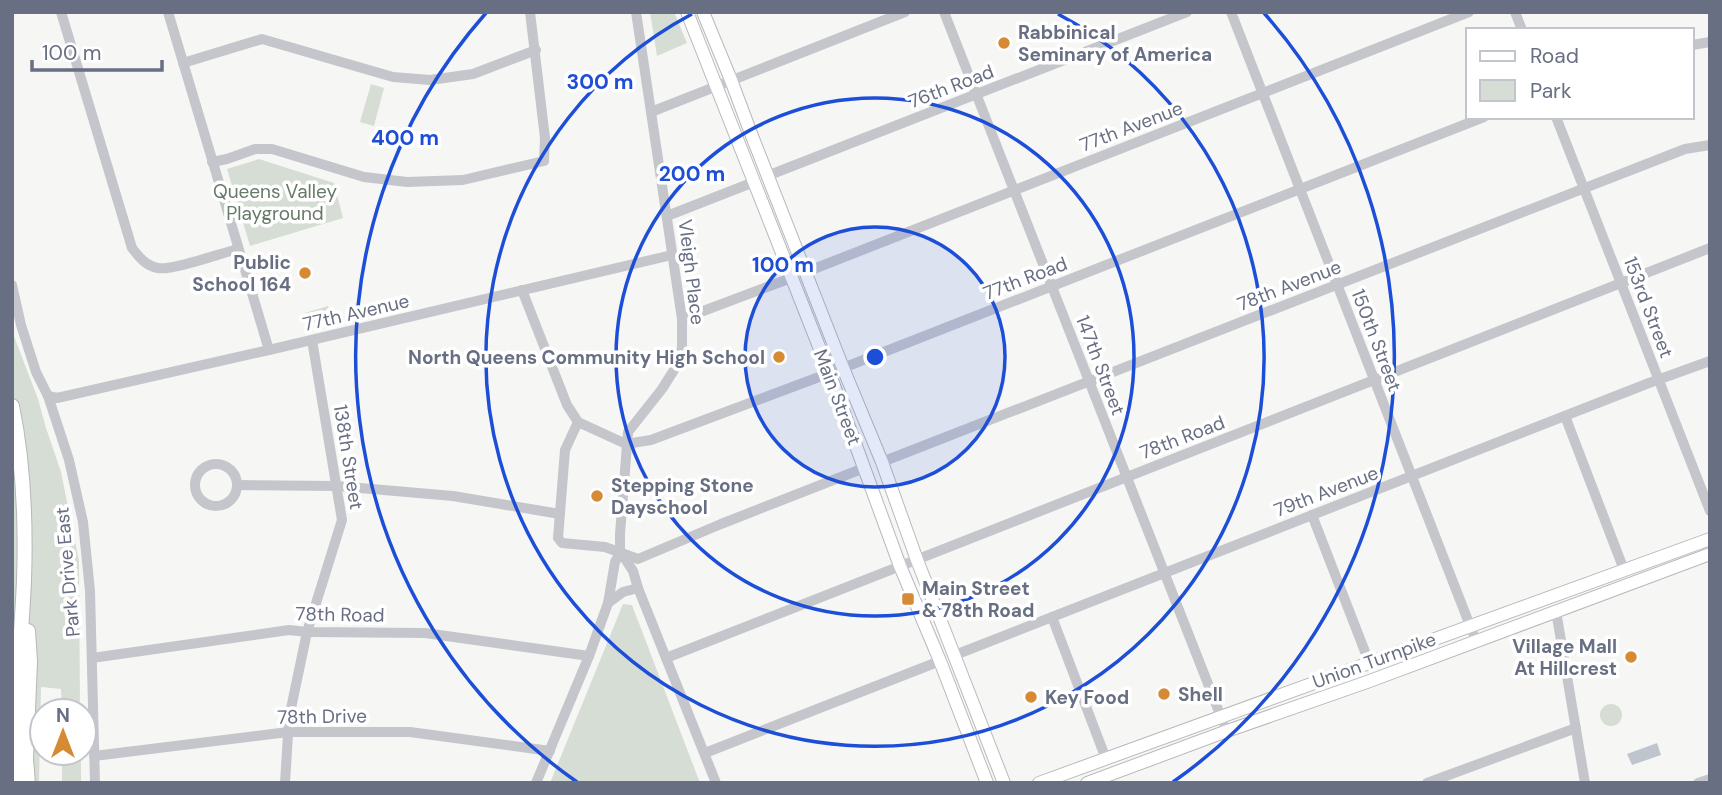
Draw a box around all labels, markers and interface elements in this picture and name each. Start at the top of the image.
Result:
place label: Rabbinical Seminary of America [1018,20,1212,67]
scale bar [32,28,161,72]
legend [1466,28,1694,119]
marker: Rabbinical Seminary of America [996,35,1012,51]
text: 100 m [42,39,102,67]
text: Road [1530,42,1579,70]
street label: 76th Road [905,59,997,114]
text: 300 m [567,68,633,96]
text: Park [1530,77,1572,105]
street label: 77th Avenue [1076,95,1186,158]
text: 400 m [371,124,439,152]
text: 200 m [659,160,725,188]
park label: Queens Valley Playground [213,179,337,226]
street label: Vleigh Place [673,218,710,326]
place label: Public School 164 [192,250,291,297]
text: 100 m [752,251,814,279]
street label: 77th Road [980,251,1071,306]
street label: 153rd Street [1618,253,1679,361]
street label: 78th Avenue [1234,254,1345,317]
marker: Public School 164 [297,265,313,281]
street label: 150th Street [1346,285,1408,395]
street label: 77th Avenue [301,288,412,337]
street label: 147th Street [1070,312,1131,419]
place label: North Queens Community High School [408,345,765,370]
centre of rings [863,345,887,369]
street label: Main Street [808,346,867,449]
marker: North Queens Community High School [771,349,787,365]
street label: 138th Street [328,403,369,511]
street label: 78th Road [1136,410,1228,465]
street label: 79th Avenue [1271,460,1382,523]
place label: Stepping Stone Dayschool [611,473,754,520]
marker: Stepping Stone Dayschool [589,488,605,504]
street label: Park Drive East [49,506,86,638]
place label: Main Street & 78th Road [922,576,1034,623]
marker: Main Street & 78th Road [900,591,916,607]
street label: 78th Road [295,601,385,628]
street label: Union Turnpike [1309,627,1439,694]
place label: Village Mall At Hillcrest [1512,634,1617,681]
marker: Village Mall At Hillcrest [1623,649,1639,665]
place label: Shell [1178,682,1223,707]
place label: Key Food [1045,685,1129,710]
marker: Shell [1156,686,1172,702]
marker: Key Food [1023,689,1039,705]
north arrow [28,697,98,767]
text: N [56,703,70,728]
street label: 78th Drive [277,703,367,730]

